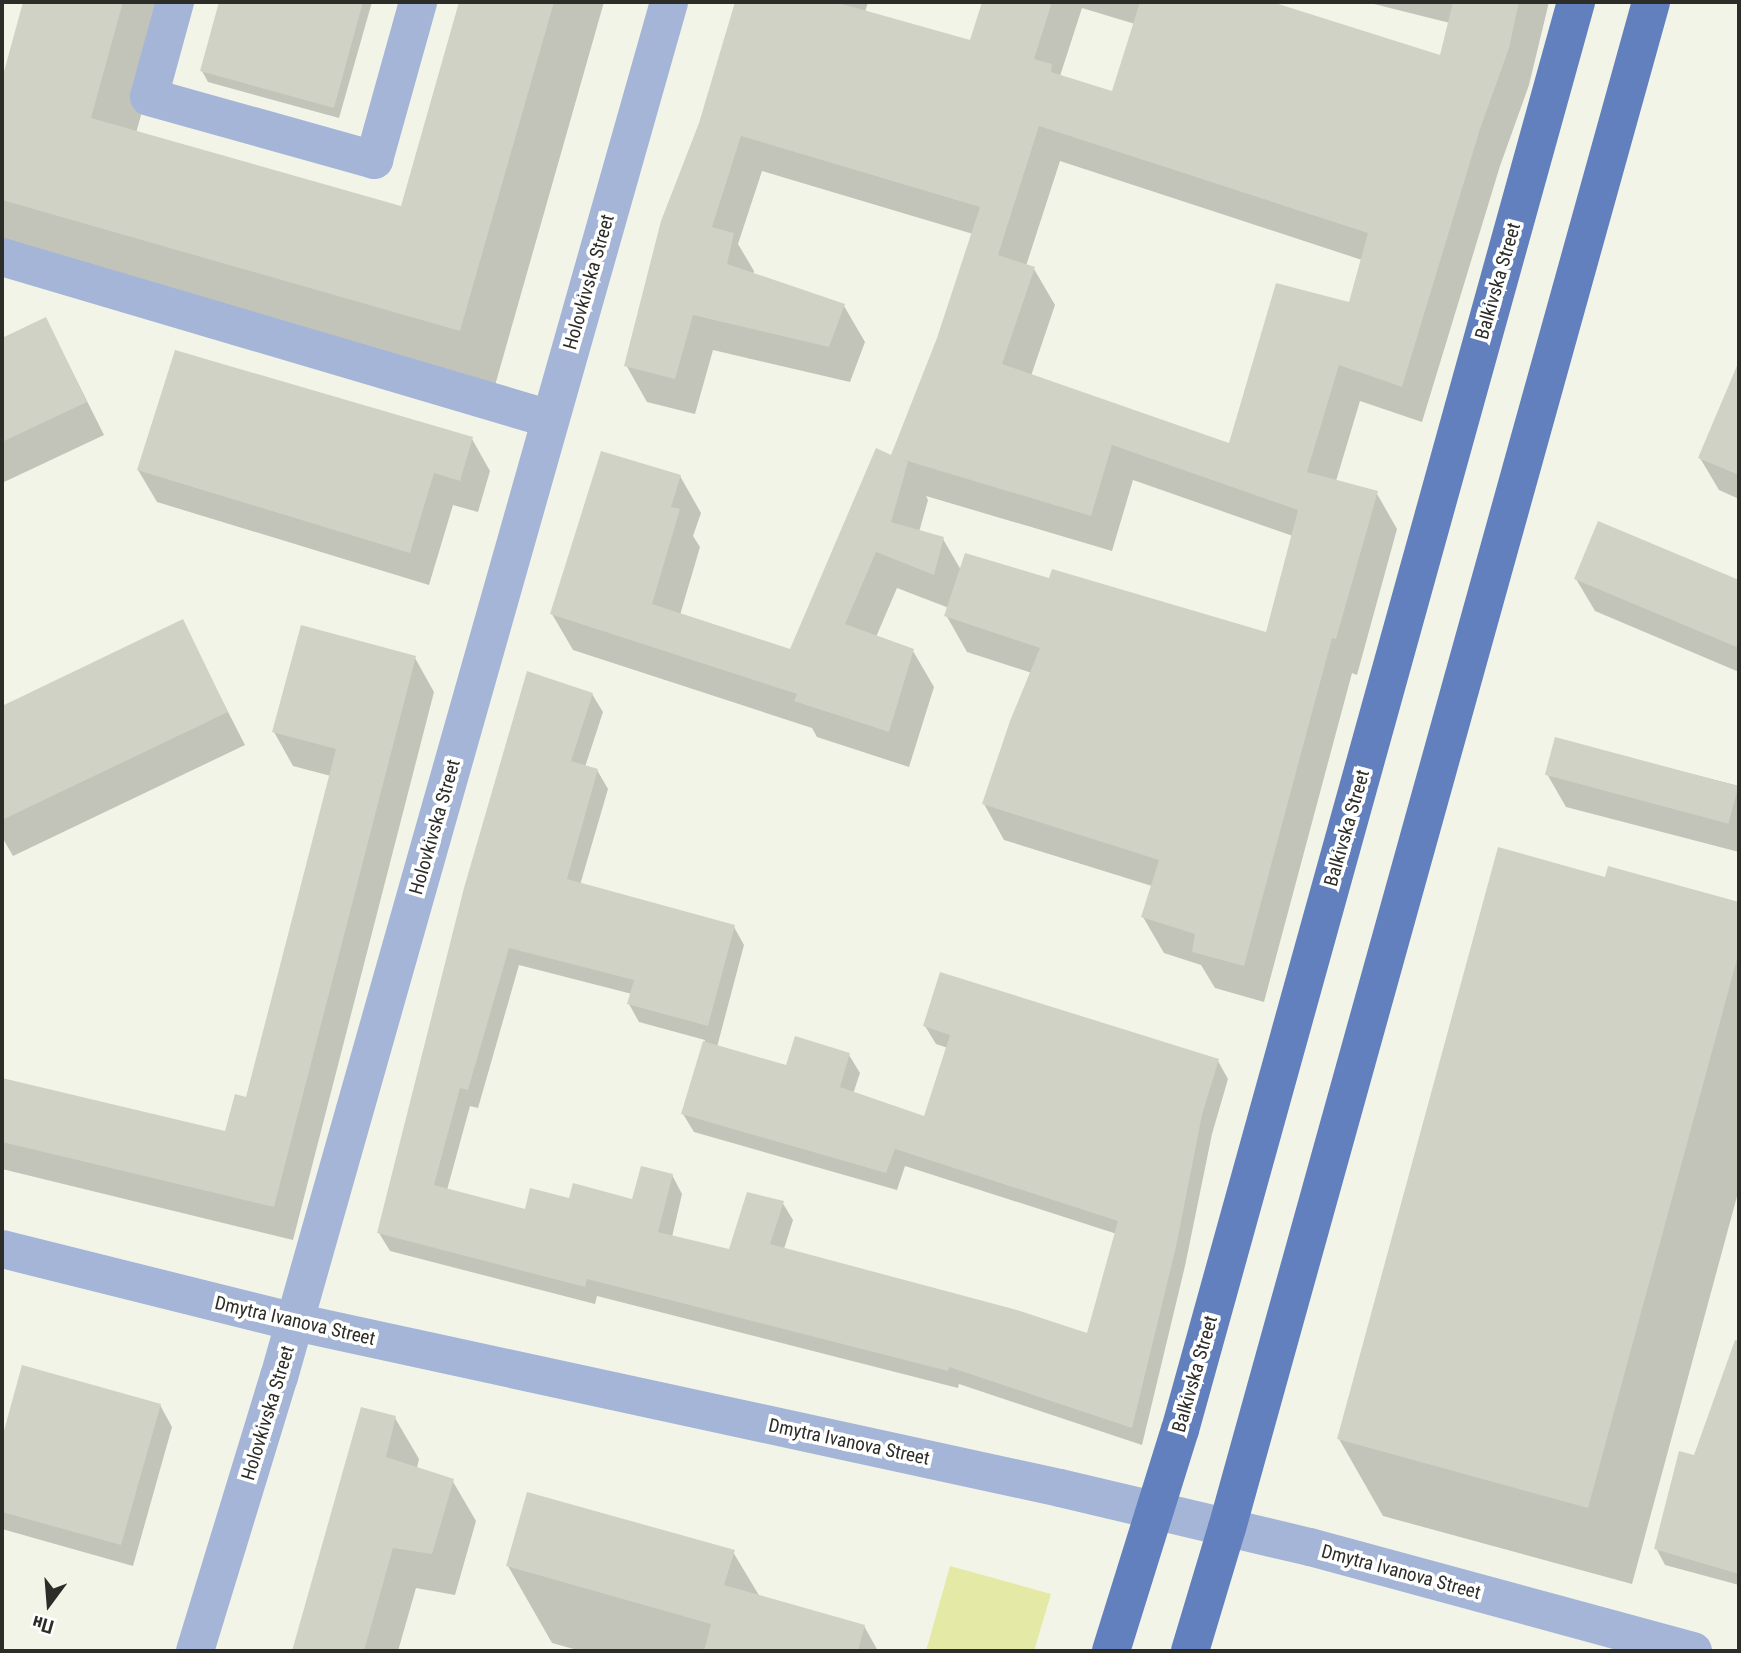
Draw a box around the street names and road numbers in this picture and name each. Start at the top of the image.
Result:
street label: Holovkivska Street [559,212,619,352]
street label: Balkivska Street [1470,220,1526,342]
street label: Holovkivska Street [405,757,465,897]
street label: Balkivska Street [1319,767,1375,889]
street label: Dmytra Ivanova Street [213,1291,377,1351]
street label: Balkivska Street [1167,1313,1223,1435]
street label: Holovkivska Street [237,1343,299,1483]
street label: Dmytra Ivanova Street [766,1414,932,1470]
street label: Dmytra Ivanova Street [1319,1540,1483,1604]

